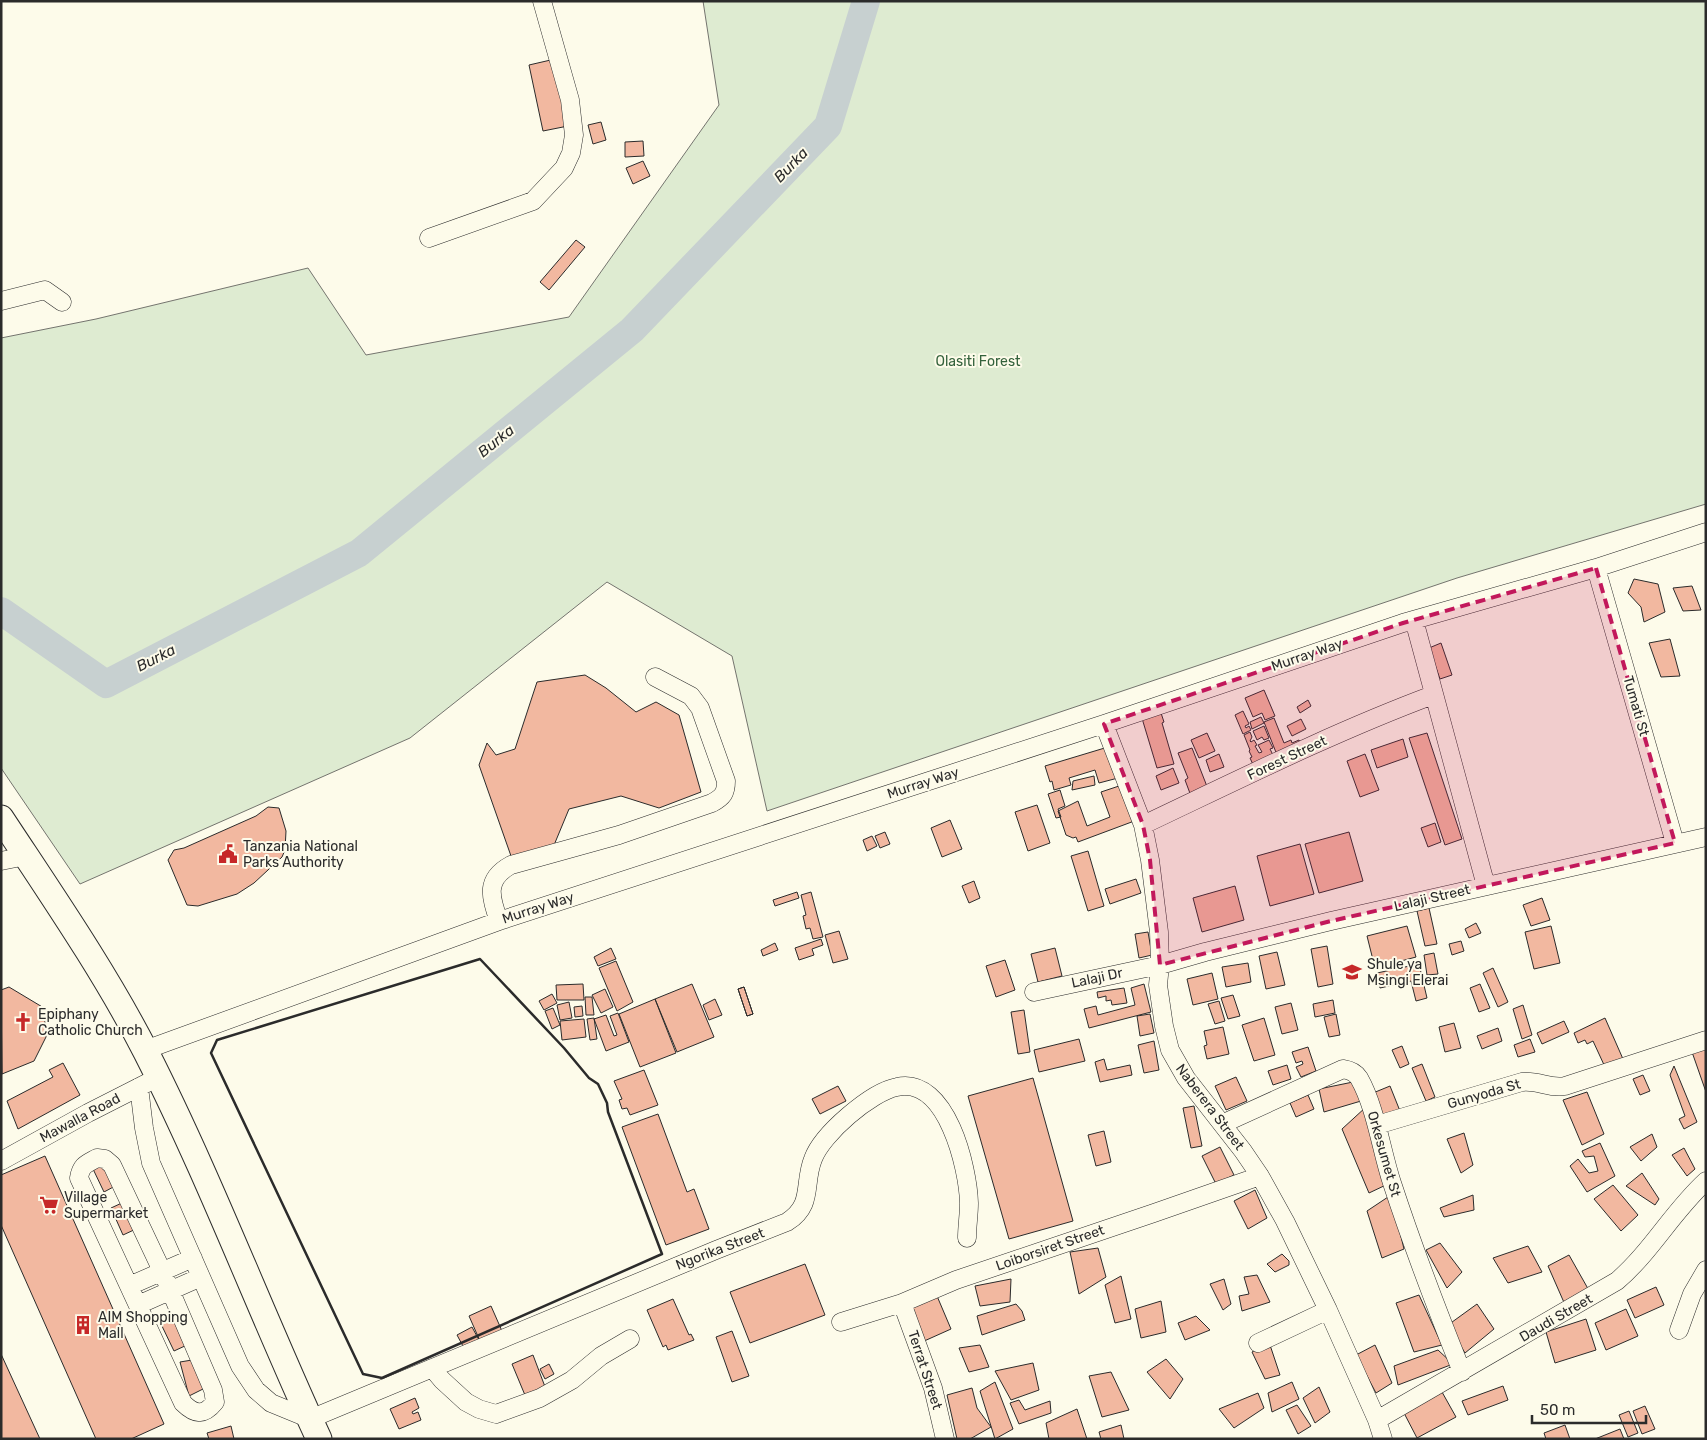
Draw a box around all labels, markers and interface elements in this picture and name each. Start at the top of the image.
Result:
water label: Burka [770,144,812,186]
park label: Olasiti Forest [935,353,1021,370]
water label: Burka [474,421,518,461]
street label: Murray Way [1269,635,1345,675]
water label: Burka [133,640,179,675]
street label: Tumati St [1619,674,1653,739]
street label: Forest Street [1245,732,1330,784]
street label: Murray Way [885,763,961,803]
place label: Tanzania National Parks Authority [243,838,358,871]
public building icon: Tanzania National Parks Authority [217,843,239,865]
street label: Lalaji Street [1392,881,1472,915]
street label: Murray Way [500,888,576,928]
place label: Shule ya Msingi Elerai [1367,956,1448,989]
school or university icon: Shule ya Msingi Elerai [1341,961,1363,983]
street label: Lalaji Dr [1070,964,1125,992]
place label: Epiphany Catholic Church [38,1006,143,1039]
church icon: Epiphany Catholic Church [12,1011,34,1033]
street label: Naberera Street [1172,1061,1248,1154]
street label: Gunyoda St [1445,1075,1523,1113]
street label: Mawalla Road [37,1090,123,1146]
street label: Orkesumet St [1364,1109,1404,1199]
place label: Village Supermarket [64,1189,149,1222]
supermarket icon: Village Supermarket [38,1194,60,1216]
street label: Loiborsiret Street [993,1221,1107,1275]
street label: Ngorika Street [673,1224,767,1274]
street label: Daudi Street [1516,1290,1596,1346]
place label: AIM Shopping Mall [98,1309,188,1342]
building icon: AIM Shopping Mall [72,1314,94,1336]
street label: Terrat Street [904,1328,946,1412]
scale bar [1532,1392,1646,1424]
text: 50 m [1540,1401,1575,1419]

